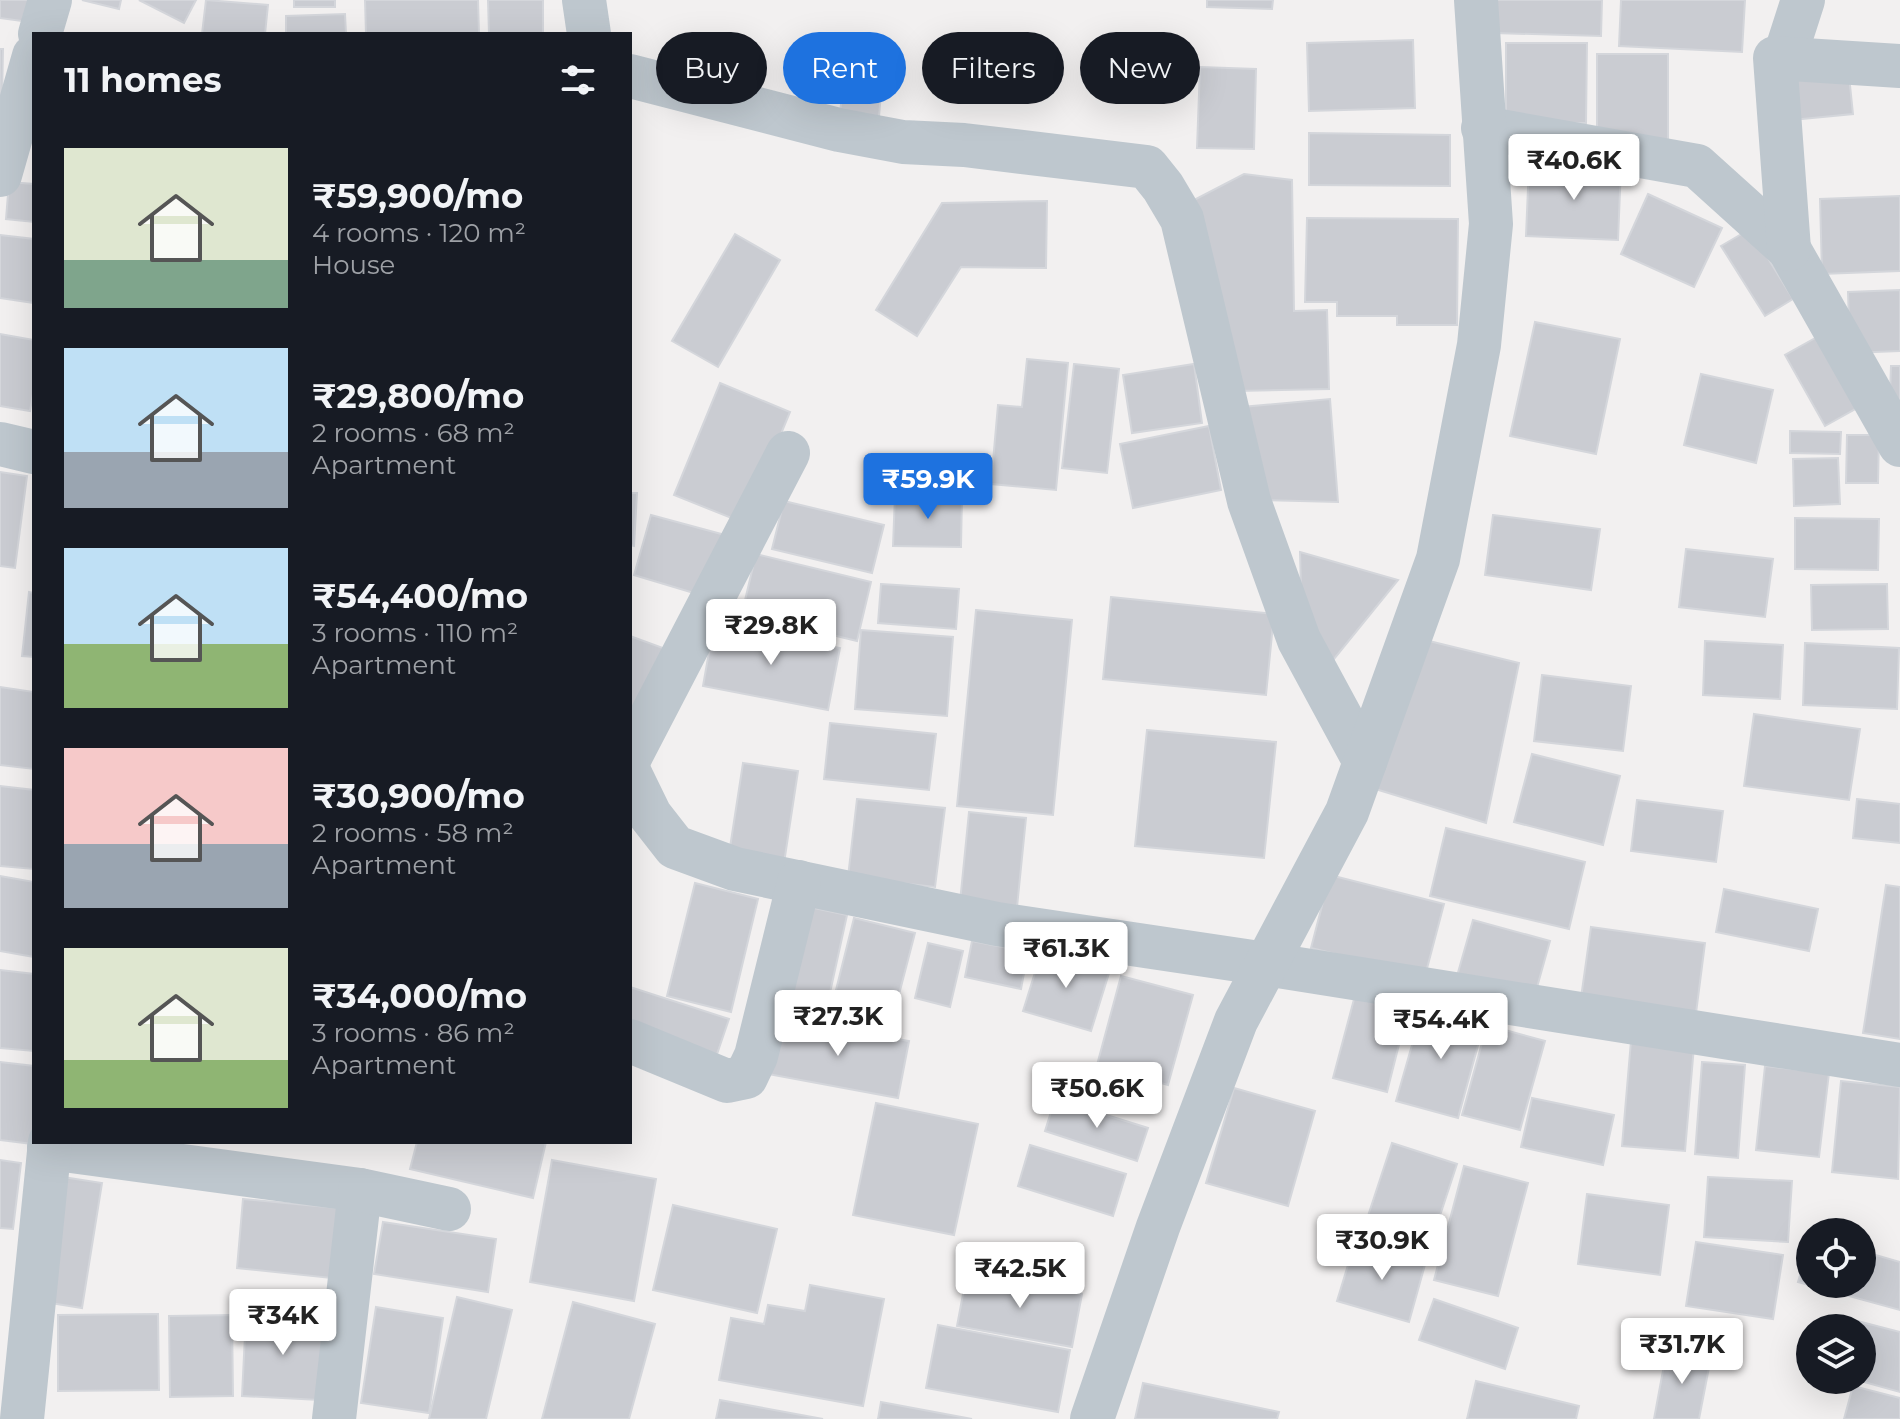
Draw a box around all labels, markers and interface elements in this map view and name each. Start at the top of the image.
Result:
chip: Buy [656,32,767,104]
chip: Rent [783,32,906,104]
chip: Filters [922,32,1064,104]
chip: New [1080,32,1200,104]
icon: filters [556,58,600,102]
text: 11 homes [64,59,222,101]
pin: ₹40.6K [1509,134,1639,202]
text: ₹40.6K [1526,144,1622,176]
text: ₹59,900/mo [312,175,523,217]
icon: home [128,180,224,276]
text: 4 rooms · 120 m² [312,217,526,249]
text: House [312,249,395,281]
text: ₹29,800/mo [312,375,524,417]
icon: home [128,380,224,476]
text: 2 rooms · 68 m² [312,417,515,449]
text: Apartment [312,449,456,481]
pin: ₹59.9K [863,453,993,521]
text: ₹59.9K [881,463,975,495]
text: ₹54,400/mo [312,575,528,617]
icon: home [128,580,224,676]
pin: ₹29.8K [706,599,836,667]
text: ₹29.8K [724,609,818,641]
text: 3 rooms · 110 m² [312,617,518,649]
text: Apartment [312,649,456,681]
text: ₹30,900/mo [312,775,525,817]
icon: home [128,780,224,876]
text: 2 rooms · 58 m² [312,817,514,849]
text: Apartment [312,849,456,881]
pin: ₹61.3K [1001,922,1131,990]
text: ₹61.3K [1023,932,1109,964]
text: ₹34,000/mo [312,975,527,1017]
icon: home [128,980,224,1076]
pin: ₹27.3K [773,990,903,1058]
pin: ₹54.4K [1376,993,1506,1061]
text: ₹27.3K [793,1000,883,1032]
text: ₹54.4K [1393,1003,1489,1035]
text: 3 rooms · 86 m² [312,1017,515,1049]
text: Apartment [312,1049,456,1081]
pin: ₹50.6K [1032,1062,1162,1130]
text: ₹50.6K [1050,1072,1144,1104]
pin: ₹30.9K [1317,1214,1447,1282]
map controls [1796,1218,1876,1394]
button: locate [1796,1218,1876,1298]
text: ₹30.9K [1335,1224,1429,1256]
pin: ₹42.5K [955,1242,1085,1310]
text: ₹42.5K [974,1252,1066,1284]
pin: ₹34K [236,1289,330,1357]
text: ₹34K [247,1299,319,1331]
button: layers [1796,1314,1876,1394]
pin: ₹31.7K [1617,1318,1747,1386]
text: ₹31.7K [1639,1328,1725,1360]

